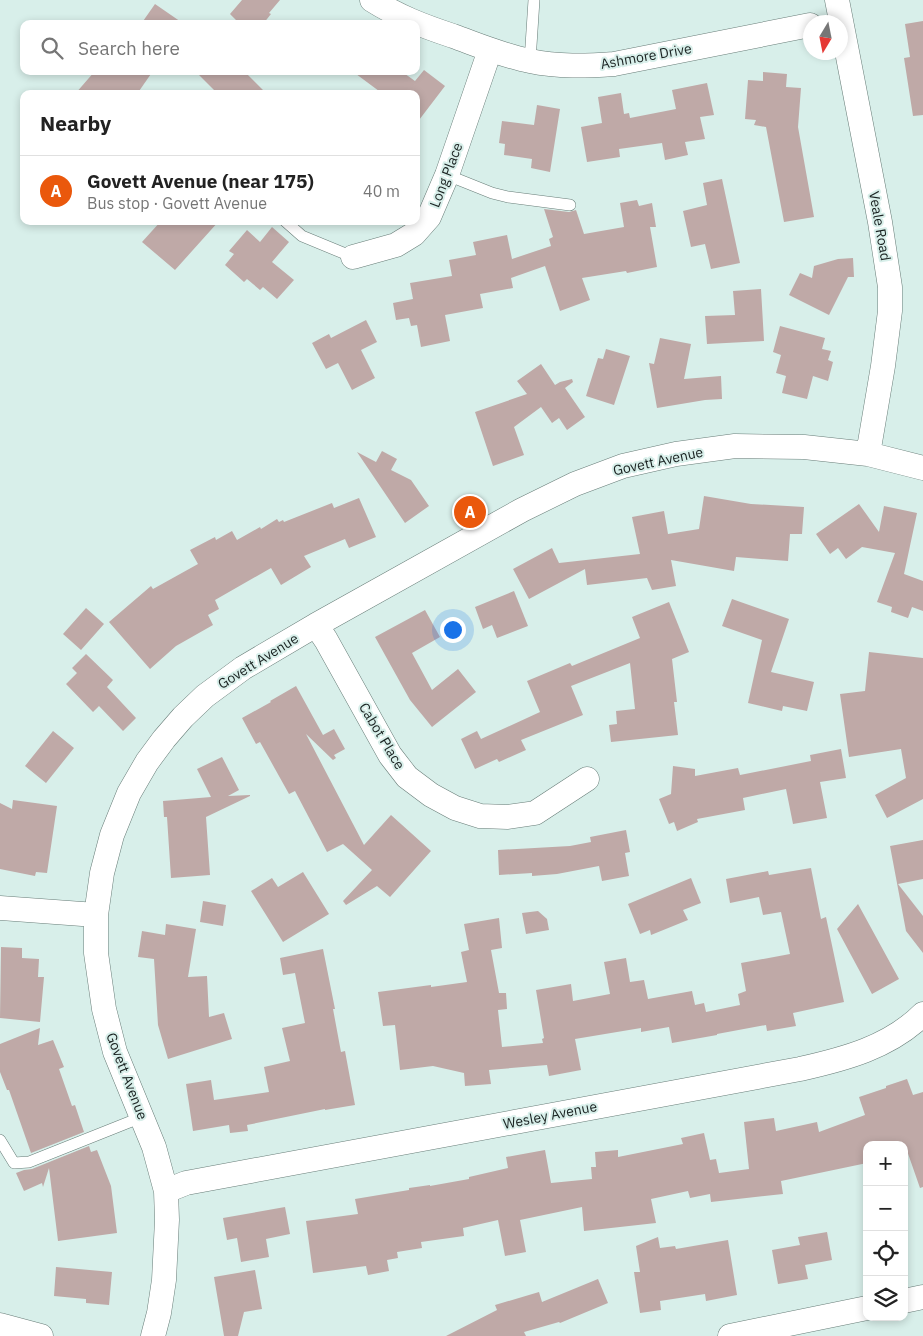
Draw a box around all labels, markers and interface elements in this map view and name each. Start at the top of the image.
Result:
north arrow [803,15,848,60]
search box [20,20,420,75]
icon: search [38,34,66,62]
text: Search here [78,36,180,60]
street label: Ashmore Drive [599,39,693,73]
text: Nearby [40,109,111,137]
street label: Long Place [425,140,467,210]
text: Govett Avenue (near 175) [87,169,314,193]
text: A [51,181,61,201]
text: 40 m [363,181,400,201]
street label: Veale Road [865,190,895,262]
text: Bus stop · Govett Avenue [87,193,267,213]
street label: Govett Avenue [611,443,705,479]
pin: A [454,493,486,531]
your location [440,617,466,643]
street label: Govett Avenue [214,629,302,693]
street label: Cabot Place [355,699,409,773]
street label: Govett Avenue [102,1030,152,1122]
street label: Wesley Avenue [502,1097,599,1133]
map controls [863,1141,908,1321]
button: + [863,1141,908,1186]
button: − [863,1186,908,1231]
button: locate [863,1231,908,1276]
button: layers [863,1276,908,1321]

